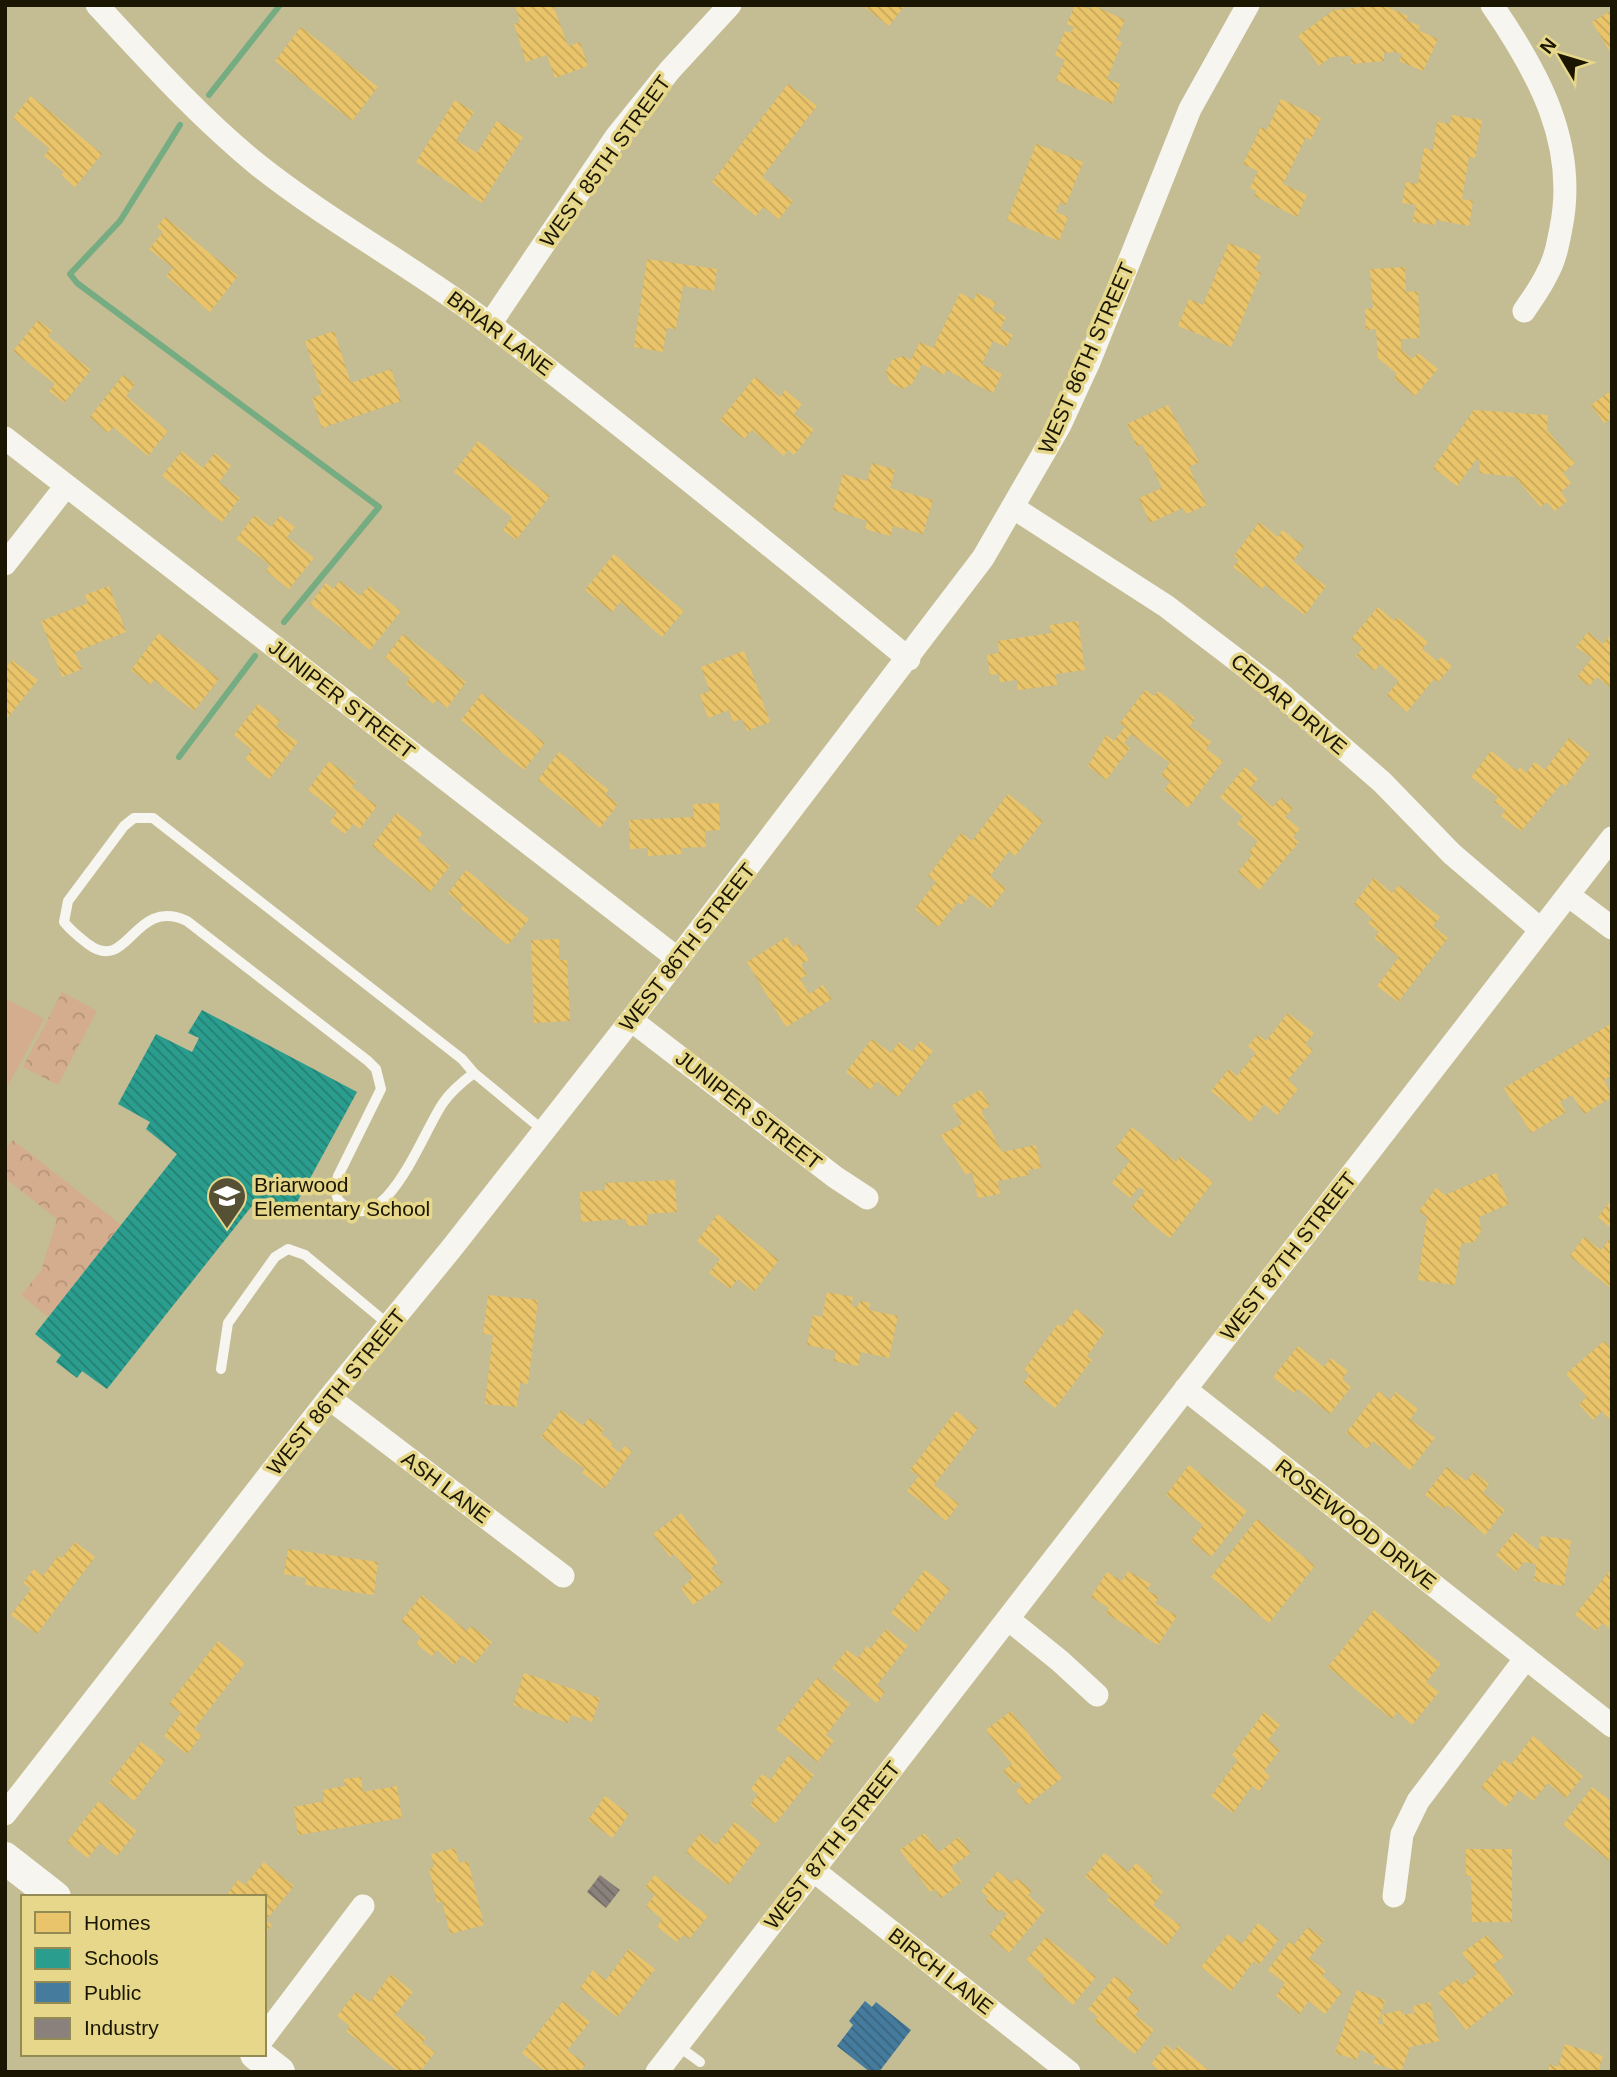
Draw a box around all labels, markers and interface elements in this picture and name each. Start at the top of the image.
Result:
north arrow [1526,21,1596,91]
text: N [1535,34,1560,58]
street label: WEST 85TH STREET [535,71,675,251]
street label: WEST 86TH STREET [1034,259,1138,457]
street label: BRIAR LANE [443,286,557,380]
street label: JUNIPER STREET [265,635,420,763]
street label: CEDAR DRIVE [1227,649,1351,759]
street label: WEST 86TH STREET [614,859,760,1035]
street label: JUNIPER STREET [672,1046,827,1174]
street label: WEST 87TH STREET [1215,1168,1361,1344]
place label: Briarwood Elementary School [254,1173,430,1220]
school or university icon: Briarwood Elementary School [206,1175,248,1230]
street label: WEST 86TH STREET [262,1305,410,1479]
street label: ASH LANE [398,1447,494,1527]
street label: ROSEWOOD DRIVE [1271,1454,1441,1594]
street label: WEST 87TH STREET [759,1757,905,1933]
legend [21,1895,266,2056]
text: Homes [84,1911,151,1934]
street label: BIRCH LANE [884,1923,998,2019]
text: Schools [84,1946,159,1969]
text: Public [84,1981,141,2004]
text: Industry [84,2016,159,2039]

